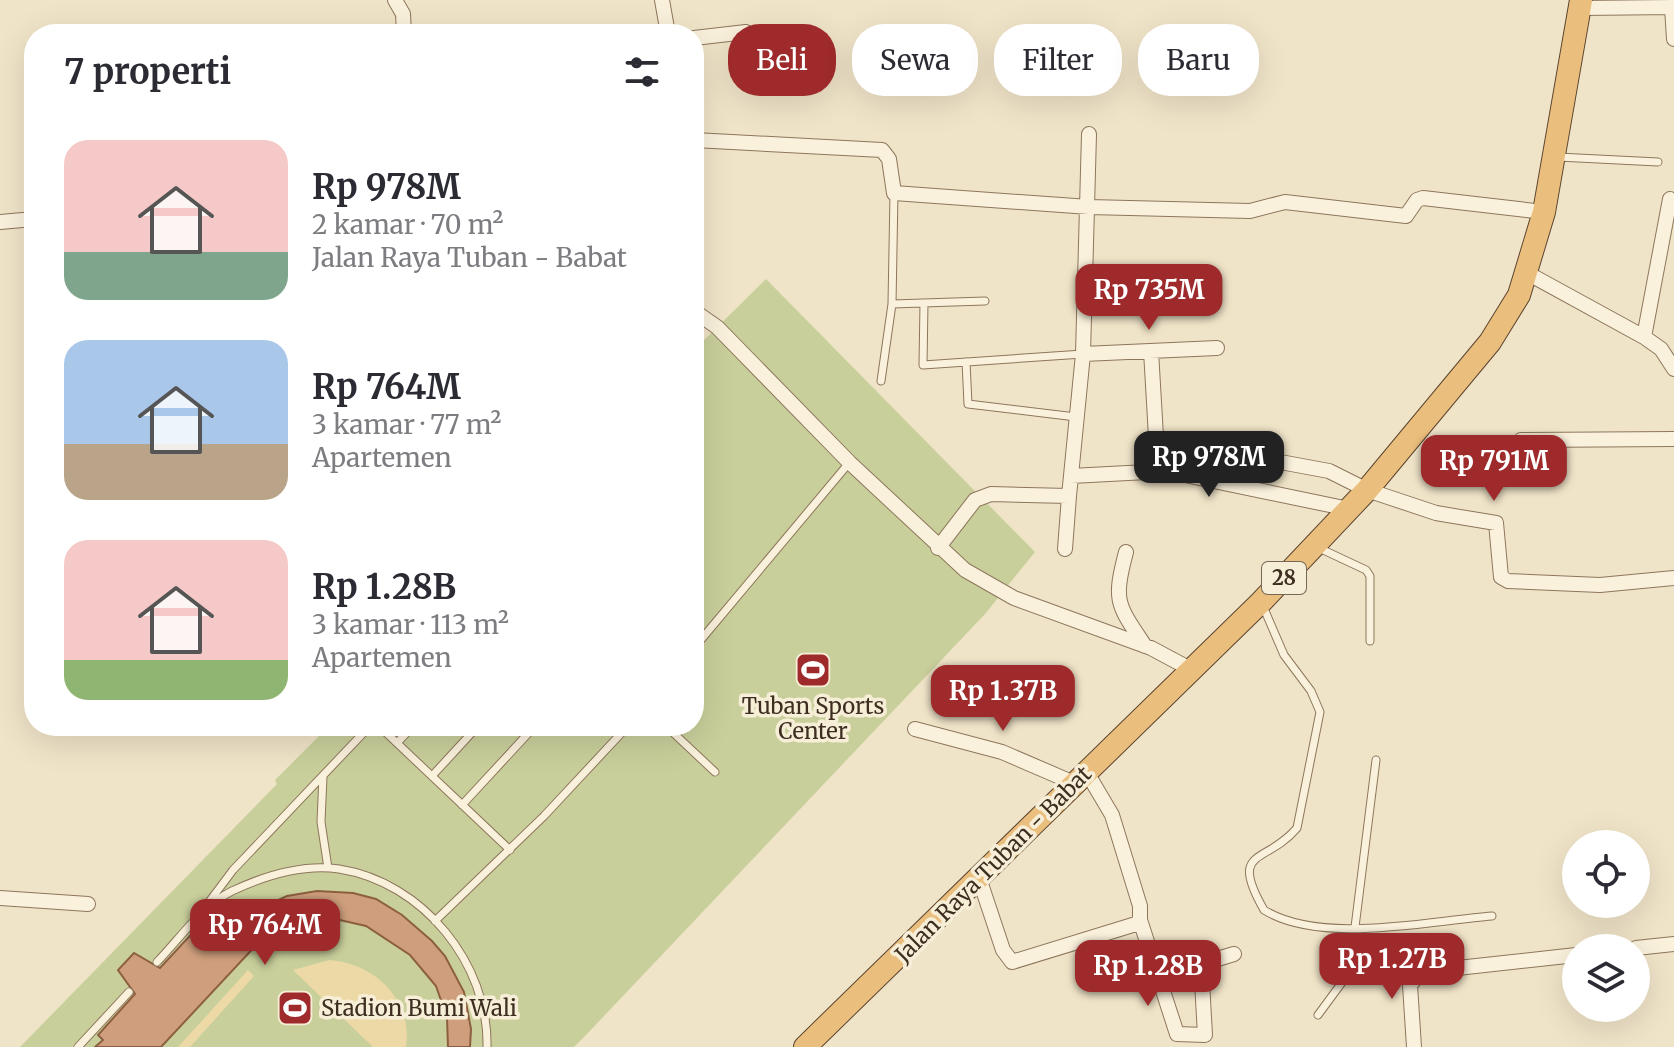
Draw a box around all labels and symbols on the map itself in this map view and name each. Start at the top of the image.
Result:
pin: Rp 735M [1075,264,1223,332]
pin: Rp 978M [1135,431,1283,499]
pin: Rp 791M [1420,435,1568,503]
road number: 28 [1262,562,1306,594]
sports icon: Tuban Sports Center [794,651,832,689]
pin: Rp 1.37B [920,665,1086,733]
place label: Tuban Sports Center [742,692,884,745]
street label: Jalan Raya Tuban - Babat [888,760,1097,969]
pin: Rp 764M [191,899,339,967]
pin: Rp 1.27B [1309,933,1475,1001]
pin: Rp 1.28B [1065,940,1231,1008]
sports icon: Stadion Bumi Wali [276,989,314,1027]
place label: Stadion Bumi Wali [321,994,517,1022]

